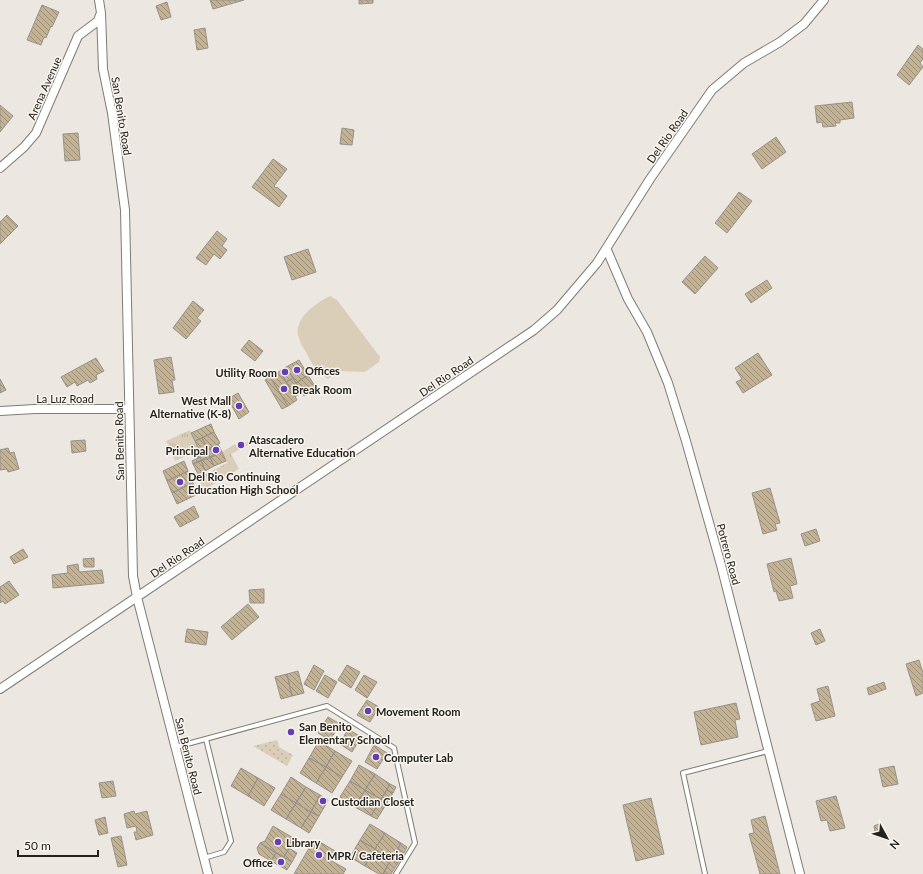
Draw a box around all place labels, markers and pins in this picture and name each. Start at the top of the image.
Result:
place label: Offices [305,364,340,377]
marker: Offices [292,365,302,375]
place label: Utility Room [215,366,277,379]
marker: Utility Room [280,367,290,377]
place label: Break Room [292,383,352,396]
marker: Break Room [279,384,289,394]
place label: West Mall Alternative (K-8) [149,394,231,420]
marker: West Mall Alternative (K-8) [234,401,244,411]
place label: Atascadero Alternative Education [248,433,355,459]
marker: Atascadero Alternative Education [236,440,246,450]
place label: Principal [166,444,208,457]
marker: Principal [211,445,221,455]
place label: Del Rio Continuing Education High School [188,470,299,496]
marker: Del Rio Continuing Education High School [175,477,185,487]
place label: Movement Room [376,705,460,718]
marker: Movement Room [363,706,373,716]
place label: San Benito Elementary School [299,720,390,746]
marker: San Benito Elementary School [286,727,296,737]
place label: Computer Lab [384,751,453,764]
marker: Computer Lab [371,752,381,762]
place label: Custodian Closet [331,795,415,808]
marker: Custodian Closet [318,796,328,806]
place label: Library [286,836,320,849]
marker: Library [273,837,283,847]
place label: MPR/ Cafeteria [327,849,404,862]
marker: MPR/ Cafeteria [314,850,324,860]
place label: Office [243,856,273,869]
marker: Office [276,857,286,867]

